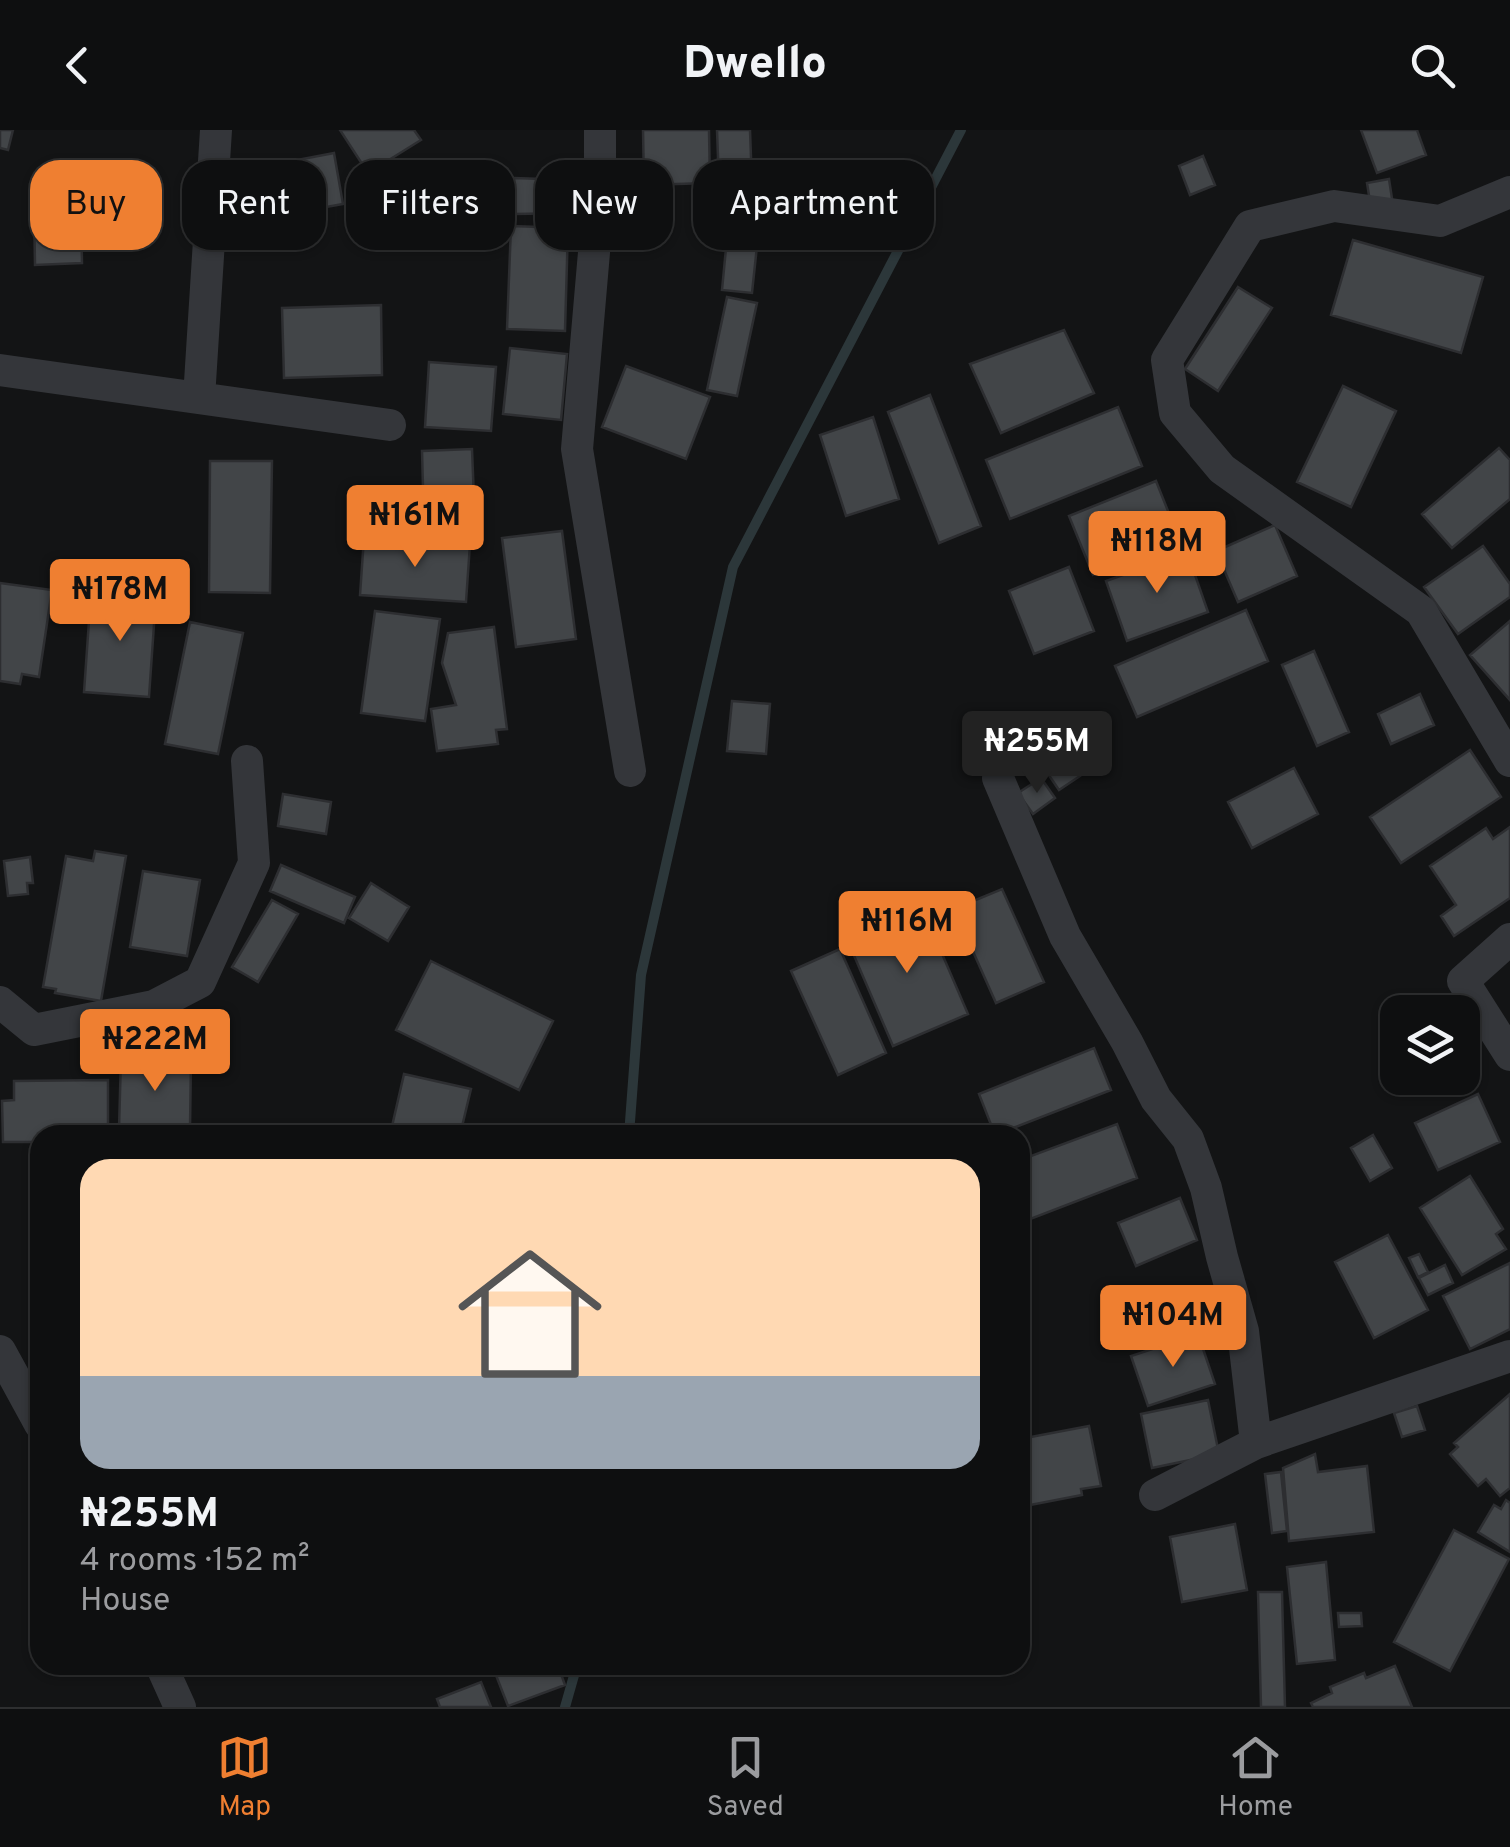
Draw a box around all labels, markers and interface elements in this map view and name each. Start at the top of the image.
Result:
text: Dwello [683,37,827,94]
icon: back [50,38,105,93]
icon: search [1405,38,1460,93]
chip: Buy [30,160,162,250]
chip: Rent [182,160,326,250]
chip: Filters [346,160,515,250]
chip: New [535,160,673,250]
chip: Apartment [693,160,934,250]
pin: ₦161M [345,485,485,570]
text: ₦161M [369,497,461,537]
pin: ₦118M [1087,511,1227,596]
text: ₦118M [1111,523,1203,563]
pin: ₦178M [50,559,190,644]
text: ₦178M [72,571,168,611]
pin: ₦255M [967,711,1107,796]
text: ₦255M [984,723,1090,763]
pin: ₦116M [837,891,977,976]
text: ₦116M [861,903,953,943]
map controls [1380,995,1480,1095]
button: layers [1380,995,1480,1095]
pin: ₦222M [85,1009,225,1094]
text: ₦222M [102,1021,208,1061]
icon: home [440,1224,620,1404]
pin: ₦104M [1103,1285,1243,1370]
text: ₦104M [1122,1297,1224,1337]
text: ₦255M [80,1489,219,1542]
text: 4 rooms · 152 m² [80,1542,310,1582]
text: House [80,1582,170,1622]
tab: Map [217,1730,272,1826]
tab: Saved [707,1730,784,1826]
tab: Home [1218,1730,1293,1826]

